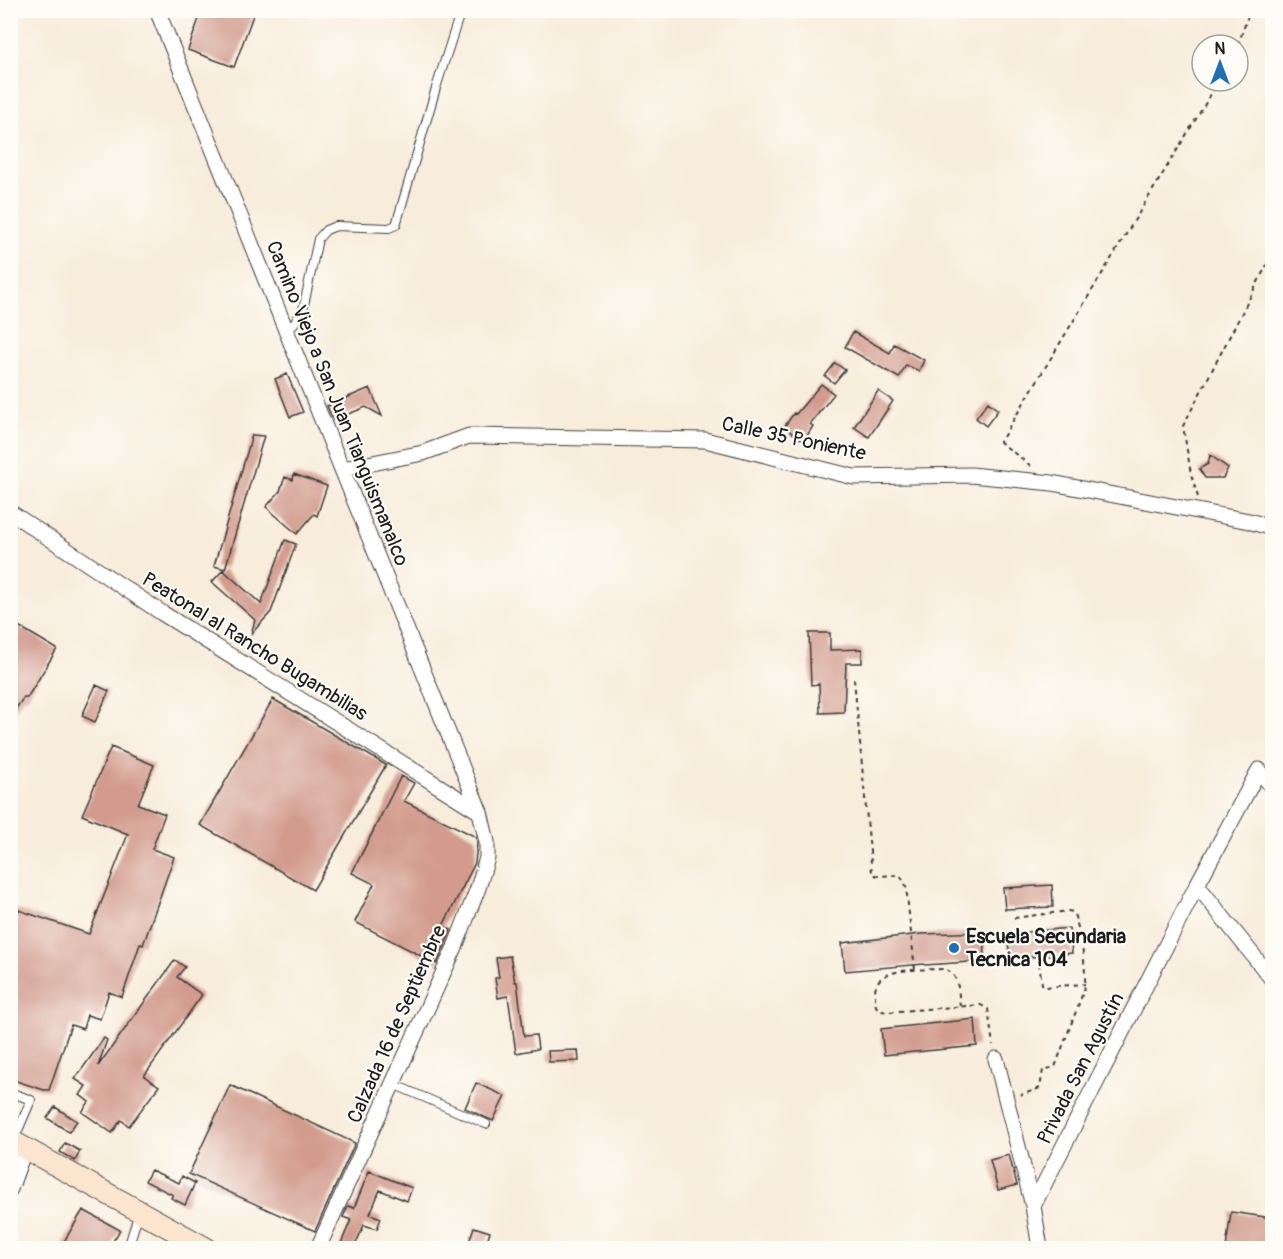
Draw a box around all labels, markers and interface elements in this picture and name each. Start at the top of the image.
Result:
north arrow [1190,33,1250,93]
text: N [1215,39,1226,59]
street label: Camino Viejo a San Juan Tianguismanalco [261,237,414,570]
street label: Calle 35 Poniente [720,411,868,466]
street label: Peatonal al Rancho Bugambilias [137,567,372,726]
street label: Calzada 16 de Septiembre [342,921,451,1127]
place label: Escuela Secundaria Tecnica 104 [965,924,1126,972]
marker: Escuela Secundaria Tecnica 104 [947,941,961,955]
street label: Privada San Agustín [1031,988,1129,1148]

